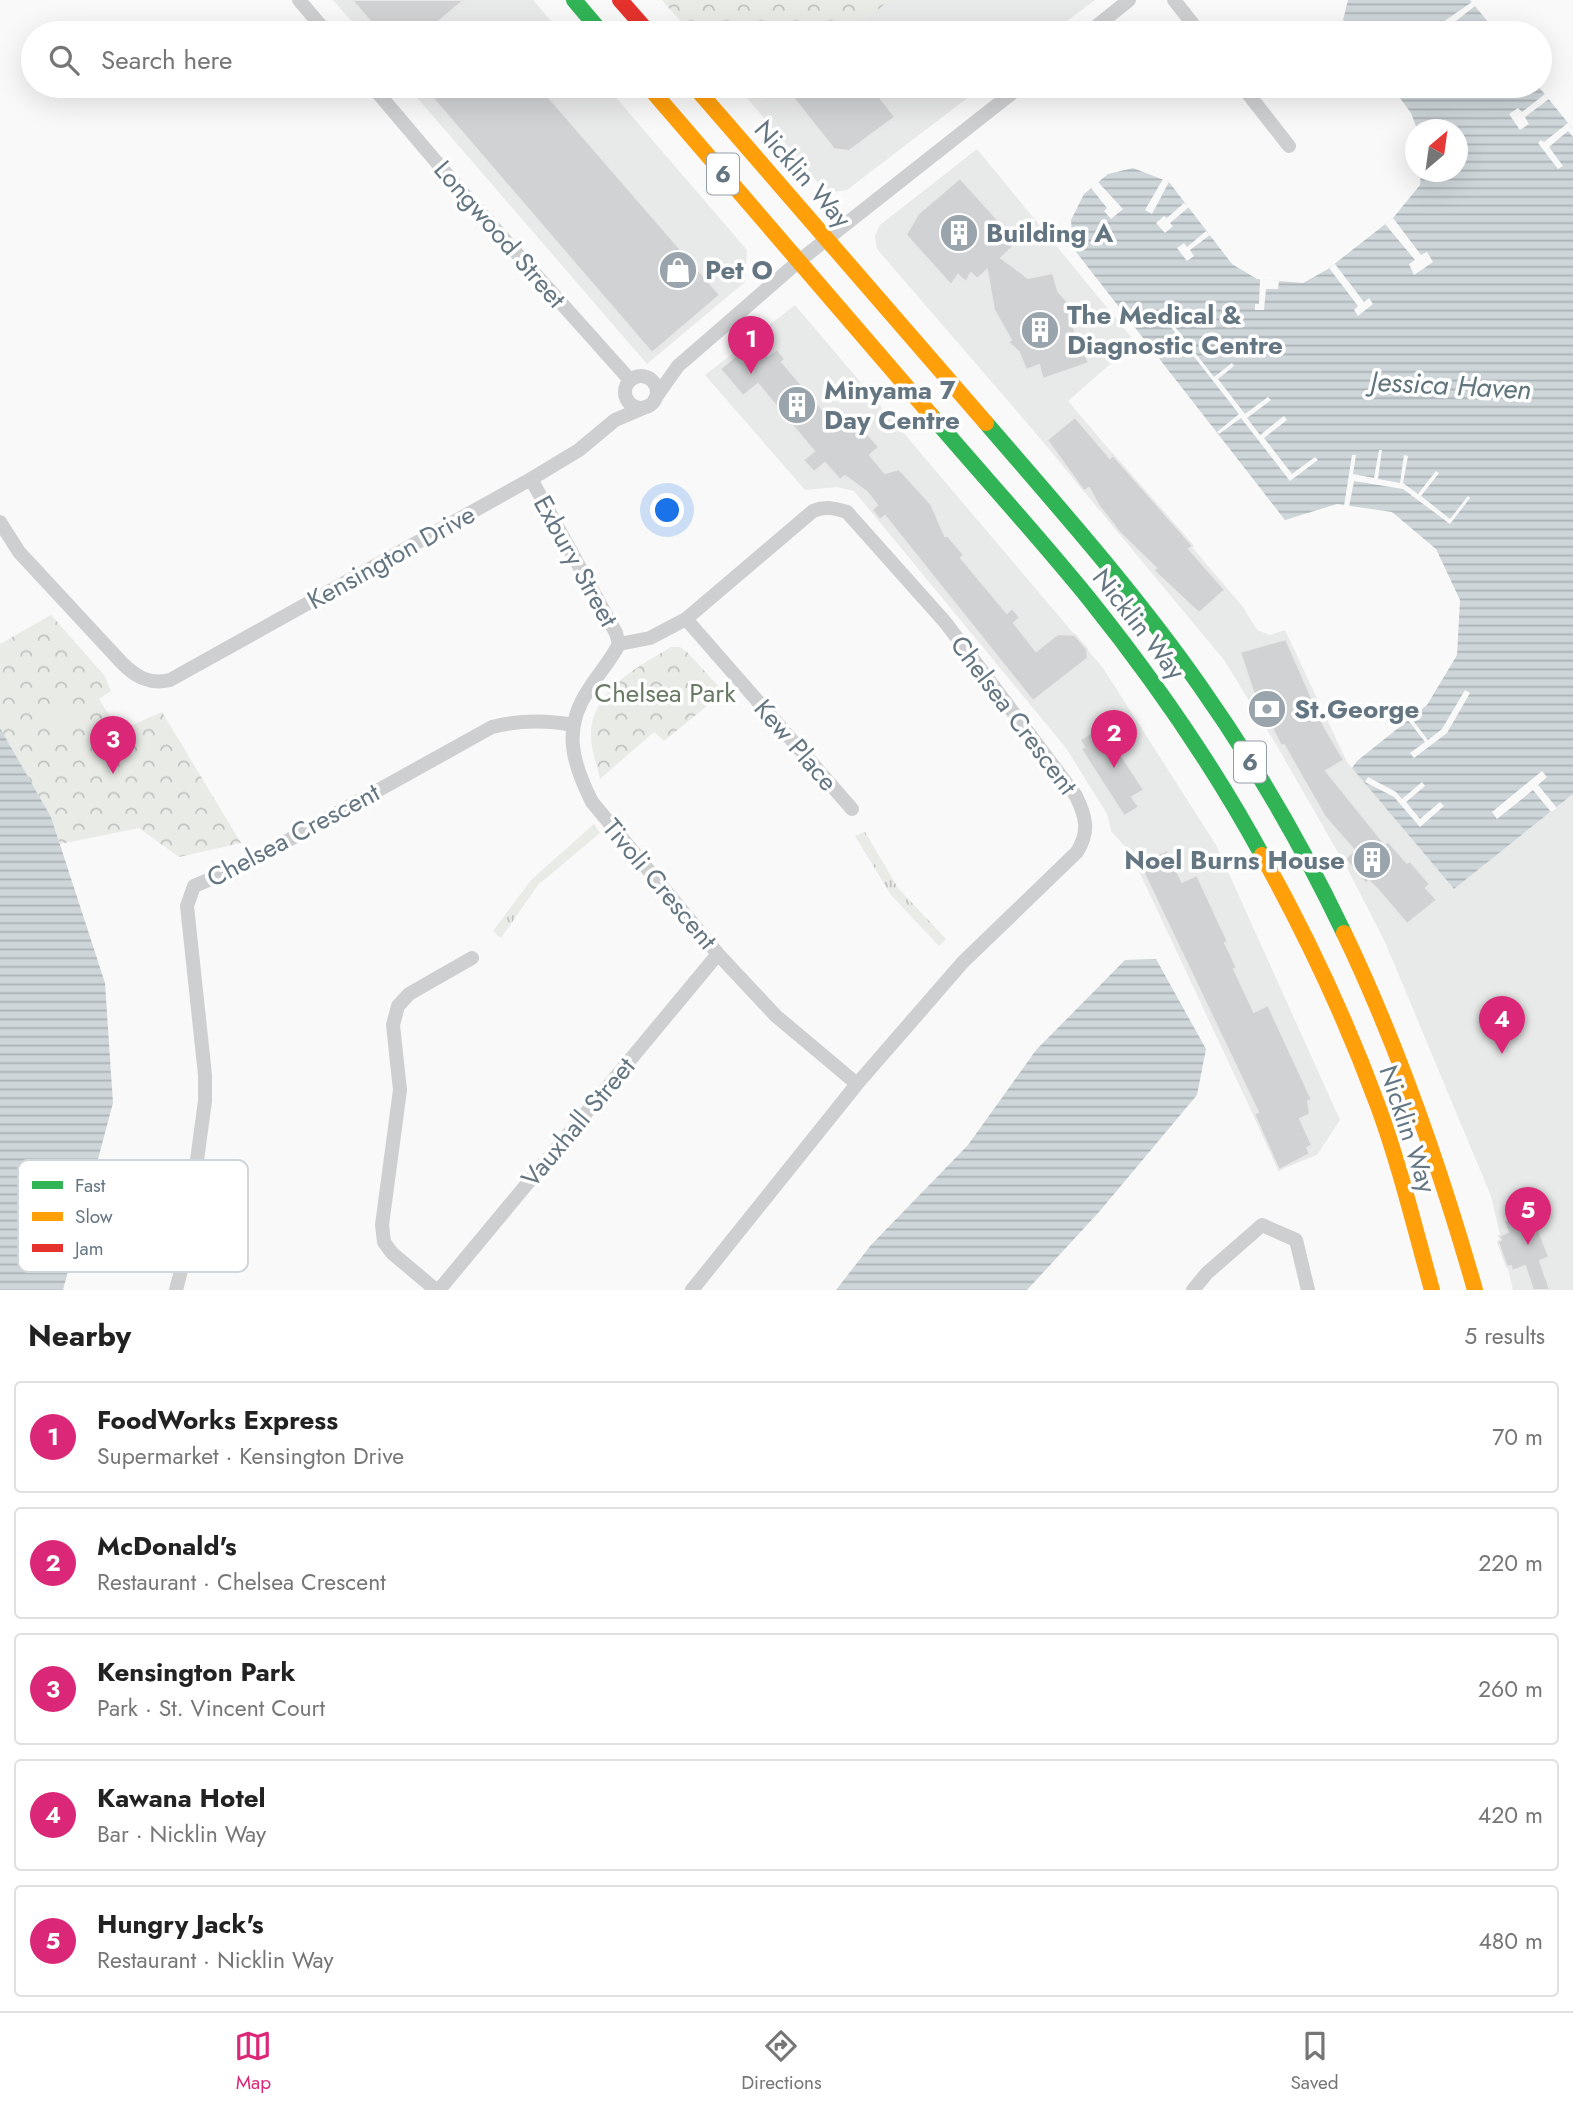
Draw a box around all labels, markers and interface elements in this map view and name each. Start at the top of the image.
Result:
search box [21,21,1552,98]
icon: search [45,41,83,79]
text: Search here [101,41,233,79]
street label: Nicklin Way [745,112,861,237]
north arrow [1405,119,1468,182]
street label: Longwood Street [425,152,575,317]
road number: 6 [707,154,739,194]
building icon: Building A [938,212,980,254]
place label: Building A [986,214,1114,252]
shop icon: Pet O [657,249,699,291]
place label: Pet O [705,251,773,289]
place label: The Medical & Diagnostic Centre [1067,296,1283,364]
building icon: The Medical & Diagnostic Centre [1019,309,1061,351]
pin: 1 [728,316,774,374]
water label: Jessica Haven [1365,361,1532,410]
place label: Minyama 7 Day Centre [824,371,960,439]
building icon: Minyama 7 Day Centre [776,384,818,426]
street label: Exbury Street [524,489,628,634]
your location [650,493,684,527]
street label: Kensington Drive [300,495,482,619]
street label: Nicklin Way [1083,560,1195,688]
street label: Chelsea Crescent [941,627,1087,803]
park label: Chelsea Park [594,674,736,712]
bank icon: St.George [1246,688,1288,730]
place label: St.George [1294,690,1419,728]
street label: Kew Place [745,691,847,799]
pin: 2 [1091,710,1137,768]
pin: 3 [90,716,136,774]
road number: 6 [1234,742,1266,782]
street label: Chelsea Crescent [200,773,387,897]
street label: Tivoli Crescent [594,810,727,958]
building icon: Noel Burns House [1351,839,1393,881]
place label: Noel Burns House [1124,841,1345,879]
pin: 4 [1479,996,1525,1054]
street label: Vauxhall Street [512,1048,644,1195]
street label: Nicklin Way [1370,1060,1447,1198]
legend [18,1160,248,1272]
text: Fast [75,1172,106,1199]
pin: 5 [1505,1187,1551,1245]
text: Slow [75,1203,113,1230]
text: Jam [72,1235,104,1262]
text: Nearby [28,1314,131,1357]
text: 5 results [1464,1319,1545,1353]
text: FoodWorks Express [97,1401,338,1439]
text: 1 [47,1420,59,1454]
text: 70 m [1492,1420,1543,1454]
text: Supermarket · Kensington Drive [97,1439,404,1473]
text: McDonald's [97,1527,237,1565]
text: 2 [45,1546,61,1580]
text: 220 m [1478,1546,1543,1580]
text: Restaurant · Chelsea Crescent [97,1565,386,1599]
text: Kensington Park [97,1653,296,1691]
text: 3 [46,1672,60,1706]
text: 260 m [1478,1672,1543,1706]
text: Park · St. Vincent Court [97,1691,325,1725]
text: Kawana Hotel [97,1779,266,1817]
text: 4 [45,1798,61,1832]
text: 420 m [1478,1798,1543,1832]
text: Bar · Nicklin Way [97,1817,266,1851]
text: Hungry Jack's [97,1905,264,1943]
text: 5 [46,1924,60,1958]
text: 480 m [1478,1924,1543,1958]
text: Restaurant · Nicklin Way [97,1943,334,1977]
tab: Map [234,2027,272,2096]
tab: Directions [741,2027,822,2096]
tab: Saved [1290,2027,1339,2096]

